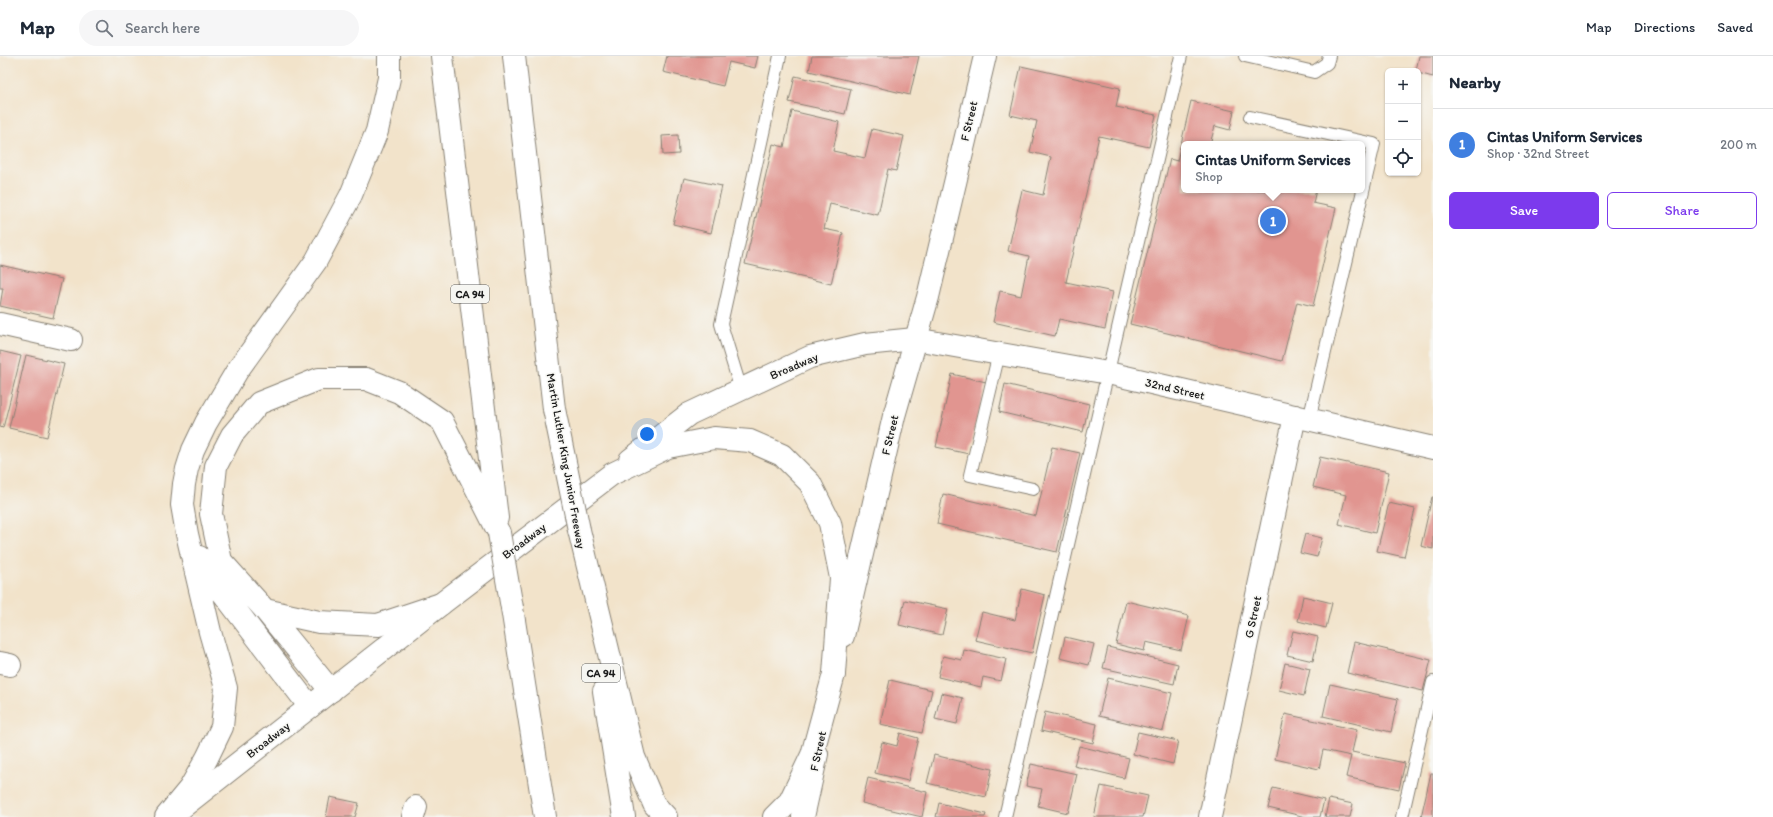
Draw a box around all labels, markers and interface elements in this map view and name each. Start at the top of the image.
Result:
search box [79,10,359,46]
text: Map [20,16,55,39]
icon: search [93,17,115,39]
text: Search here [125,19,200,37]
text: Map [1586,19,1612,36]
text: Directions [1634,19,1695,36]
text: Saved [1717,19,1753,36]
map controls [1385,68,1421,176]
button: + [1385,68,1421,104]
text: Nearby [1449,72,1501,92]
street label: F Street [958,99,980,142]
button: − [1385,104,1421,140]
text: Cintas Uniform Services [1487,128,1642,146]
text: 1 [1459,137,1465,152]
text: 200 m [1720,137,1757,152]
button: locate [1385,140,1421,176]
popup [1181,141,1365,193]
text: Shop · 32nd Street [1487,146,1589,161]
text: Cintas Uniform Services [1195,151,1351,169]
text: Shop [1195,169,1223,184]
button: Save [1449,192,1599,229]
button: Share [1607,192,1757,229]
pin: 1 [1260,206,1286,236]
road number: CA 94 [451,285,489,303]
street label: Broadway [768,349,821,382]
street label: Martin Luther King Junior Freeway [544,372,588,550]
street label: 32nd Street [1144,375,1207,403]
street label: F Street [879,413,901,456]
your location [637,424,657,444]
street label: Broadway [499,520,549,562]
street label: G Street [1242,594,1264,639]
road number: CA 94 [582,664,620,682]
street label: Broadway [244,719,293,761]
street label: F Street [807,729,829,772]

